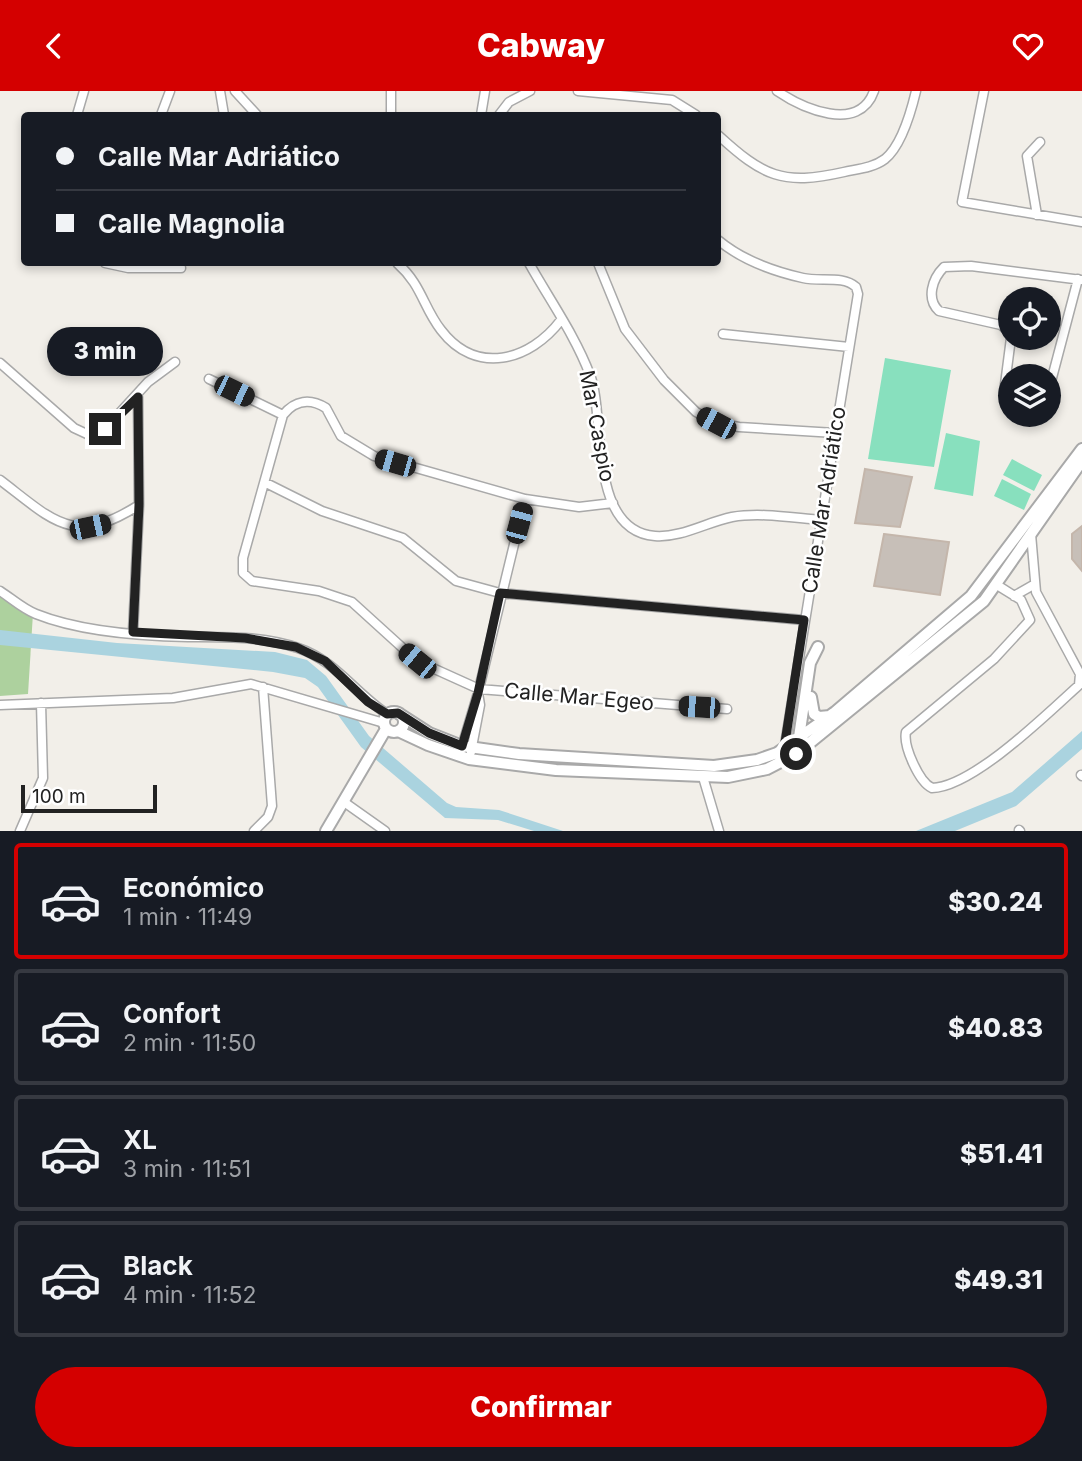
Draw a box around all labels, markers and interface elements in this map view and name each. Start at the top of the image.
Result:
text: Cabway [477,26,605,65]
icon: back [35,27,73,65]
icon: heart [1009,27,1047,65]
text: Calle Mar Adriático [98,141,340,172]
text: Calle Magnolia [98,208,285,239]
map controls [998,287,1061,427]
button: locate [998,287,1061,350]
callout: 3 min [47,327,163,377]
text: 3 min [74,337,136,365]
button: layers [998,364,1061,427]
street label: Mar Caspio [574,368,621,484]
car [211,372,258,410]
car [693,404,740,442]
street label: Calle Mar Adriático [796,405,851,595]
route end [89,413,121,445]
car [372,447,419,479]
car [504,500,535,546]
car [68,512,113,542]
car [395,640,440,682]
street label: Calle Mar Egeo [503,677,655,716]
car [678,695,721,719]
route start [780,738,812,770]
scale bar [21,782,158,814]
text: 100 m [32,785,86,808]
icon: car [39,870,102,933]
text: Económico [123,872,264,903]
text: $30.24 [948,886,1043,917]
text: 1 min · 11:49 [123,903,252,931]
icon: car [39,996,102,1059]
text: Confort [123,998,221,1029]
text: $40.83 [948,1012,1043,1043]
text: 2 min · 11:50 [123,1029,256,1057]
icon: car [39,1122,102,1185]
text: XL [123,1124,157,1155]
text: $51.41 [960,1138,1043,1169]
text: 3 min · 11:51 [123,1155,251,1183]
icon: car [39,1248,102,1311]
text: Black [123,1250,193,1281]
text: $49.31 [954,1264,1043,1295]
text: 4 min · 11:52 [123,1281,257,1309]
button: Confirmar [35,1367,1047,1447]

